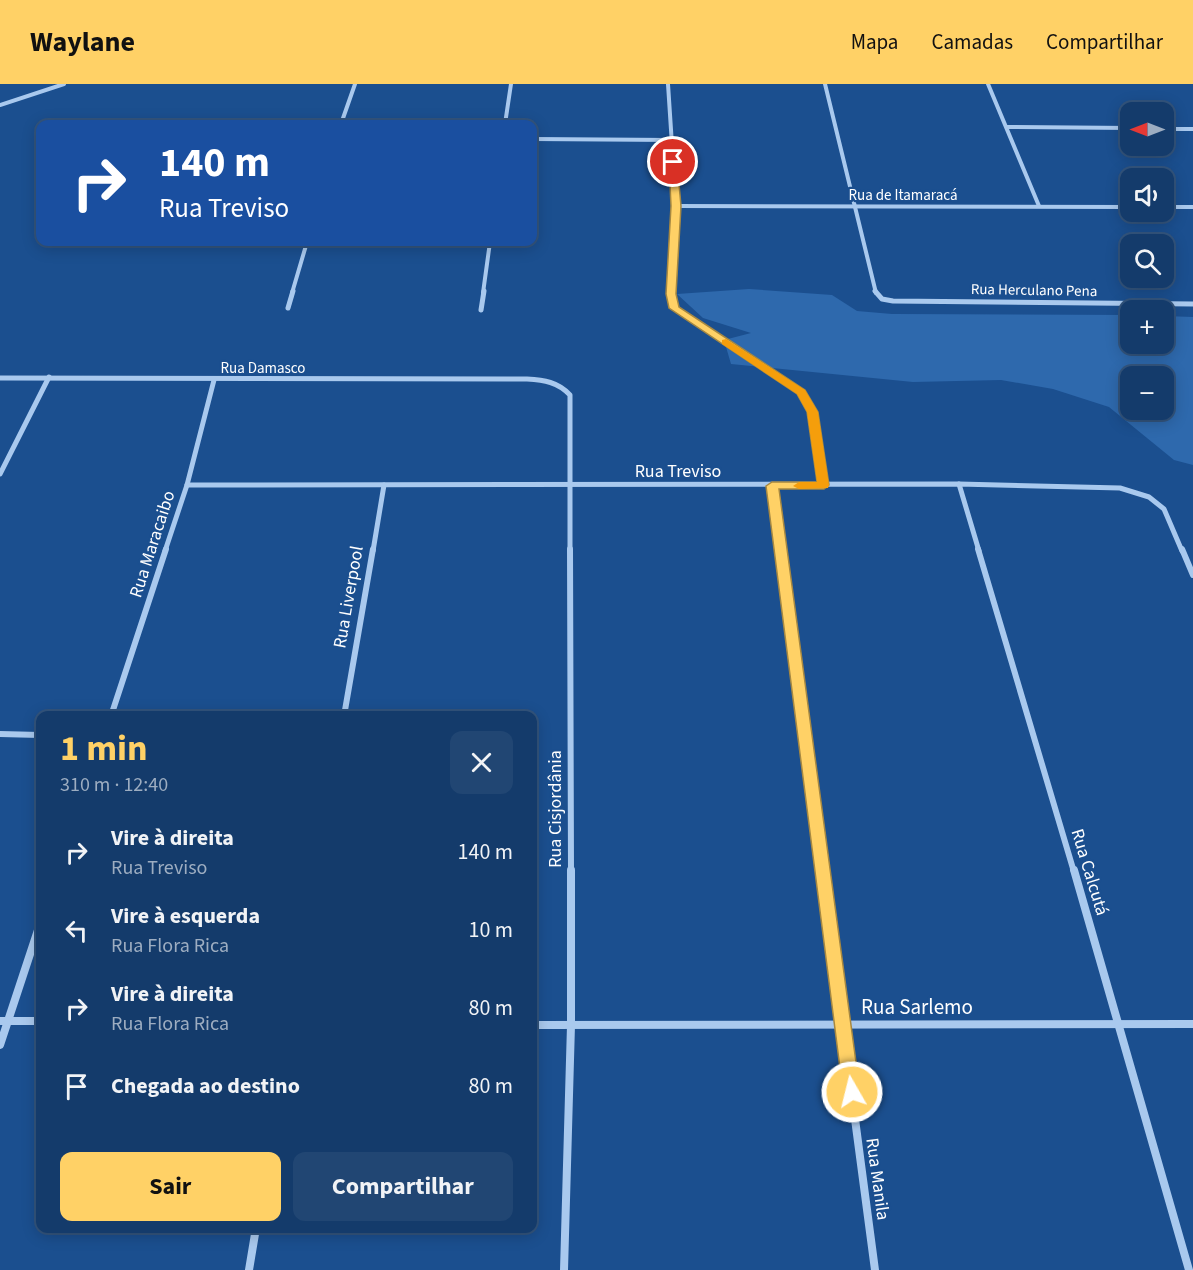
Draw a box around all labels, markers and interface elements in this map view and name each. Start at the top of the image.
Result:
text: Waylane [30,22,135,62]
text: Mapa [851,27,898,57]
text: Camadas [931,27,1013,57]
text: Compartilhar [1046,27,1163,57]
north arrow [1120,102,1174,156]
map controls [1120,102,1174,420]
text: 140 m [159,133,270,193]
pin [647,136,698,187]
icon: right [60,144,138,222]
icon: arrive [656,145,689,178]
button: sound [1120,168,1174,222]
street label: Rua de Itamaracá [849,185,957,206]
text: Rua Treviso [159,189,289,228]
button: search [1120,234,1174,288]
street label: Rua Herculano Pena [971,279,1097,302]
button: + [1120,300,1174,354]
street label: Rua Damasco [221,358,305,379]
button: − [1120,366,1174,420]
street label: Rua Treviso [635,459,721,484]
street label: Rua Maracaibo [123,488,182,601]
street label: Rua Liverpool [327,544,370,650]
text: 1 min [60,723,148,774]
button: close [450,731,513,794]
street label: Rua Cisjordânia [543,750,568,868]
text: 310 m · 12:40 [60,771,168,799]
text: Vire à direita [111,822,234,854]
street label: Rua Calcutá [1064,826,1115,919]
icon: right [60,836,93,869]
text: 140 m [458,836,513,868]
text: Rua Treviso [111,854,207,882]
text: Vire à esquerda [111,900,260,932]
icon: left [60,914,93,947]
text: 10 m [468,914,513,946]
text: Rua Flora Rica [111,932,229,960]
text: Vire à direita [111,978,234,1010]
icon: right [60,992,93,1025]
text: 80 m [468,992,513,1024]
street label: Rua Sarlemo [861,992,973,1022]
text: Rua Flora Rica [111,1010,229,1038]
position arrow [820,1060,884,1124]
icon: arrive [60,1070,93,1103]
text: Chegada ao destino [111,1070,300,1102]
text: 80 m [468,1070,513,1102]
street label: Rua Manila [859,1136,896,1222]
button: Sair [60,1152,281,1221]
button: Compartilhar [293,1152,513,1221]

